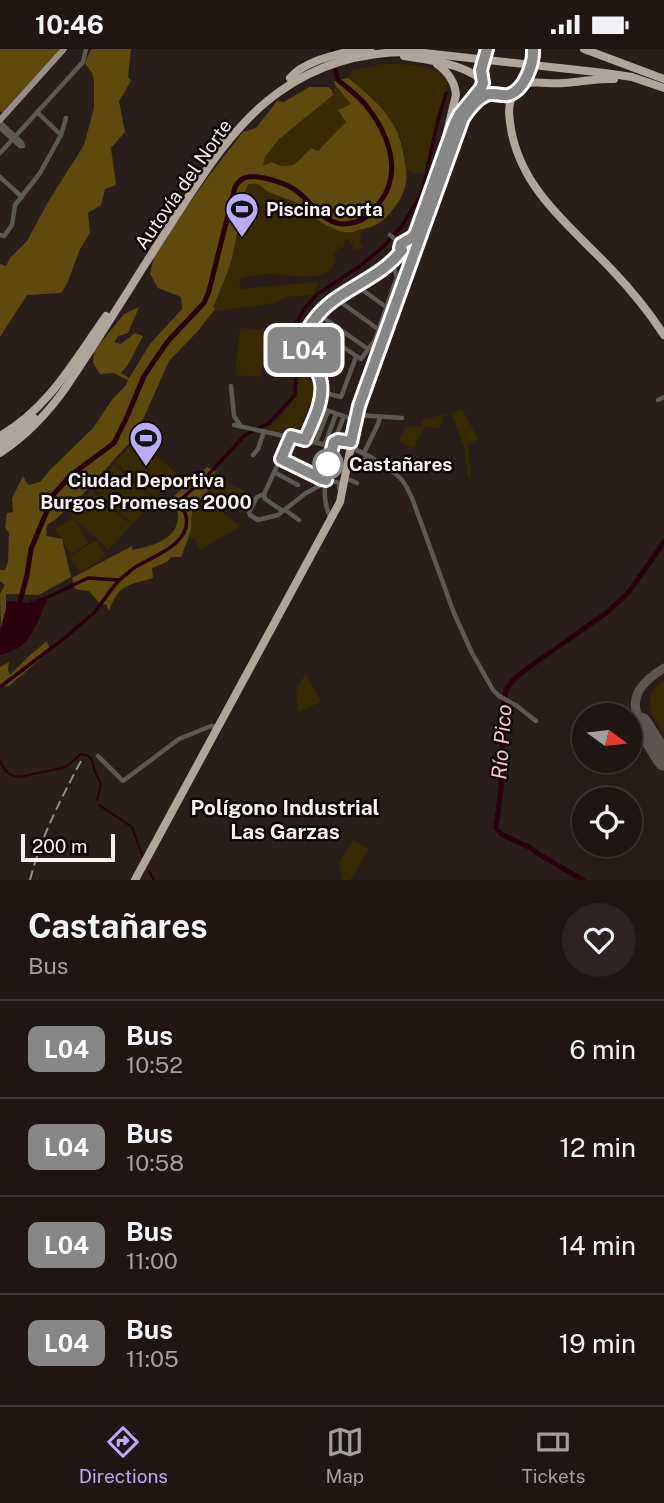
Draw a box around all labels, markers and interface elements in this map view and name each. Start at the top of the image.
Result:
text: 10:46 [35,9,104,40]
street label: Autovía del Norte [130,115,236,253]
sports icon: Piscina corta [223,190,261,239]
place label: Piscina corta [266,198,383,220]
line badge: L04 [264,327,344,373]
text: L04 [282,336,327,364]
sports icon: Ciudad Deportiva Burgos Promesas 2000 [127,419,165,468]
marker: Castañares [313,449,343,479]
place label: Castañares [349,453,452,475]
place label: Ciudad Deportiva Burgos Promesas 2000 [40,469,252,513]
water label: Río Pico [486,703,517,780]
north arrow [572,703,642,773]
map controls [572,703,642,857]
button: locate [572,787,642,857]
district label: Polígono Industrial Las Garzas [191,795,380,844]
scale bar [21,831,116,863]
text: 200 m [32,835,88,857]
button: heart [562,903,636,977]
text: Castañares [28,907,208,945]
text: Bus [28,952,68,979]
text: Bus [126,1020,173,1051]
text: 6 min [569,1034,636,1065]
text: L04 [44,1035,89,1063]
text: 10:52 [126,1051,183,1078]
text: Bus [126,1118,173,1149]
text: 12 min [560,1132,636,1163]
text: L04 [44,1133,89,1161]
text: 10:58 [126,1149,184,1176]
text: Bus [126,1216,173,1247]
text: 14 min [559,1230,636,1261]
text: L04 [44,1231,89,1259]
text: 11:00 [126,1247,178,1274]
text: Bus [126,1314,173,1345]
text: 19 min [559,1328,636,1359]
text: L04 [44,1329,89,1357]
text: 11:05 [126,1345,179,1372]
tab: Directions [79,1423,168,1487]
tab: Map [325,1423,364,1487]
tab: Tickets [522,1423,585,1487]

